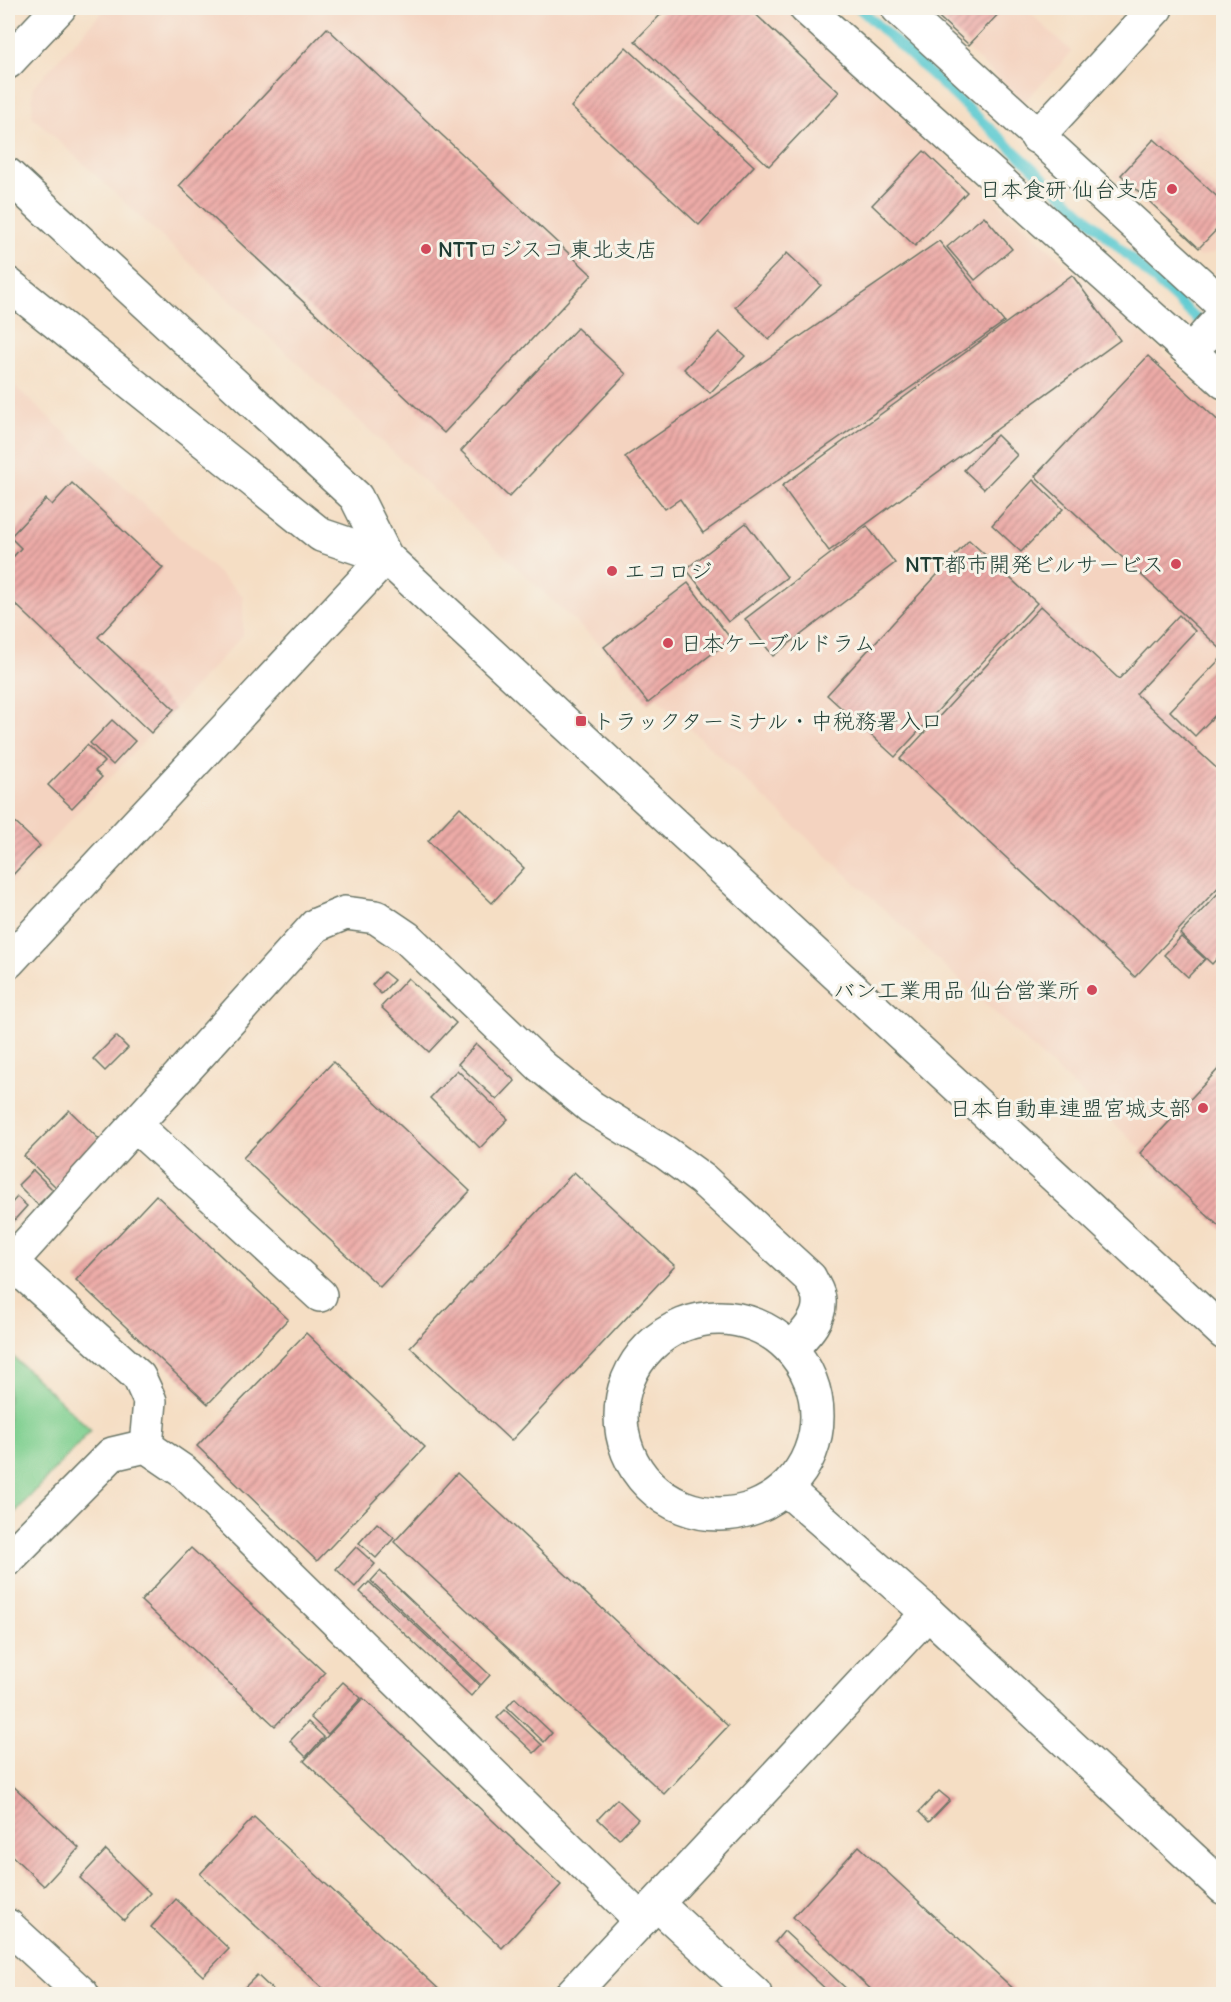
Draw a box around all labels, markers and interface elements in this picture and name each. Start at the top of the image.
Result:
place label: 日本食研 仙台支店 [979,176,1160,203]
marker: 日本食研 仙台支店 [1165,182,1179,196]
place label: NTTロジスコ 東北支店 [438,236,658,263]
marker: NTTロジスコ 東北支店 [419,242,433,256]
place label: NTT都市開発ビルサービス [905,551,1164,578]
marker: NTT都市開発ビルサービス [1169,557,1183,571]
place label: エコロジ [624,558,712,585]
marker: エコロジ [605,564,619,578]
place label: 日本ケーブルドラム [680,630,876,657]
marker: 日本ケーブルドラム [661,636,675,650]
place label: トラックターミナル・中税務署入口 [593,708,943,735]
marker: トラックターミナル・中税務署入口 [574,714,588,728]
place label: バン工業用品 仙台営業所 [833,977,1080,1004]
marker: バン工業用品 仙台営業所 [1085,983,1099,997]
place label: 日本自動車連盟宮城支部 [949,1095,1191,1122]
marker: 日本自動車連盟宮城支部 [1196,1101,1210,1115]

